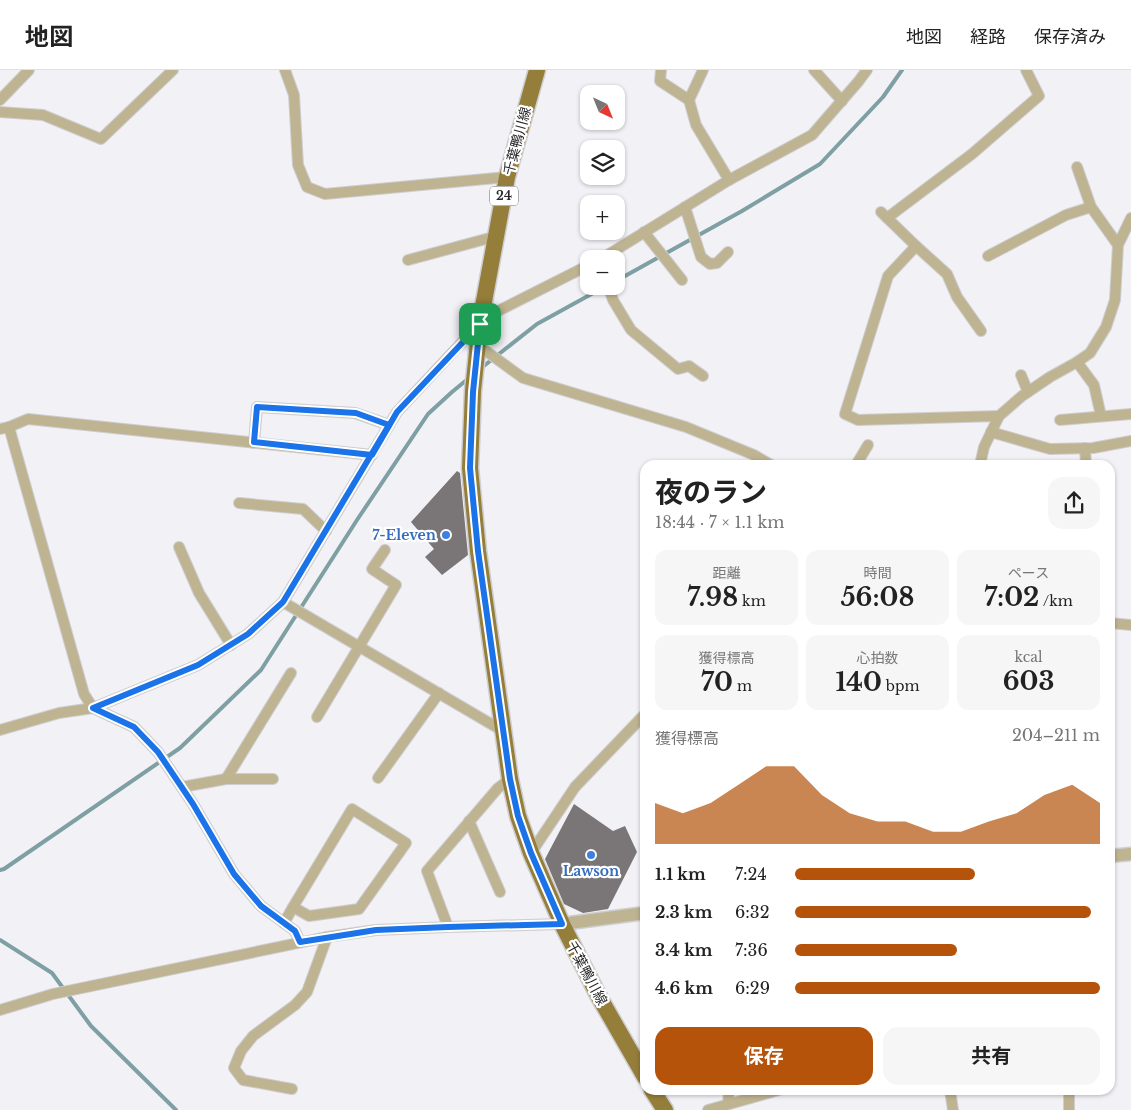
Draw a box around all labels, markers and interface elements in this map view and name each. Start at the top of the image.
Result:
text: 地図 [25,22,73,51]
text: 地図 [906,26,942,48]
text: 経路 [970,26,1006,48]
text: 保存済み [1034,26,1106,48]
north arrow [580,85,625,130]
map controls [580,85,625,295]
street label: 千葉鴨川線 [499,105,535,177]
button: layers [580,140,625,185]
road number: 24 [490,186,518,206]
button: + [580,195,625,240]
button: − [580,250,625,295]
pin [459,303,501,345]
icon: arrive [466,310,494,338]
text: 夜のラン [655,475,767,510]
button: share [1048,477,1100,529]
text: 18:44 · 7 × 1.1 km [655,512,785,532]
place label: 7-Eleven [372,526,436,544]
marker: 7-Eleven [440,529,452,541]
text: 距離 [713,564,741,582]
text: 時間 [864,564,892,582]
text: ペース [1008,564,1049,582]
text: 7.98 [687,582,738,613]
text: 56:08 [841,582,914,613]
text: 7:02 [984,582,1039,613]
text: km [738,592,766,610]
text: /km [1039,592,1073,610]
text: kcal [1015,648,1042,666]
text: 獲得標高 [699,649,755,667]
text: 心拍数 [857,649,899,667]
text: 603 [1003,666,1054,697]
text: 70 [701,667,733,698]
text: 140 [835,667,882,698]
text: m [733,677,752,695]
text: bpm [882,677,920,695]
text: 204–211 m [1012,725,1100,745]
text: 獲得標高 [655,728,719,748]
marker: Lawson [585,849,597,861]
place label: Lawson [563,862,619,880]
text: 1.1 km [655,864,706,884]
text: 7:24 [735,864,767,884]
text: 2.3 km [655,902,712,922]
text: 6:32 [735,902,770,922]
street label: 千葉鴨川線 [563,938,611,1008]
text: 3.4 km [655,940,713,960]
text: 7:36 [735,940,768,960]
text: 4.6 km [655,978,713,998]
text: 6:29 [735,978,770,998]
button: 保存 [655,1027,873,1085]
button: 共有 [883,1027,1100,1085]

